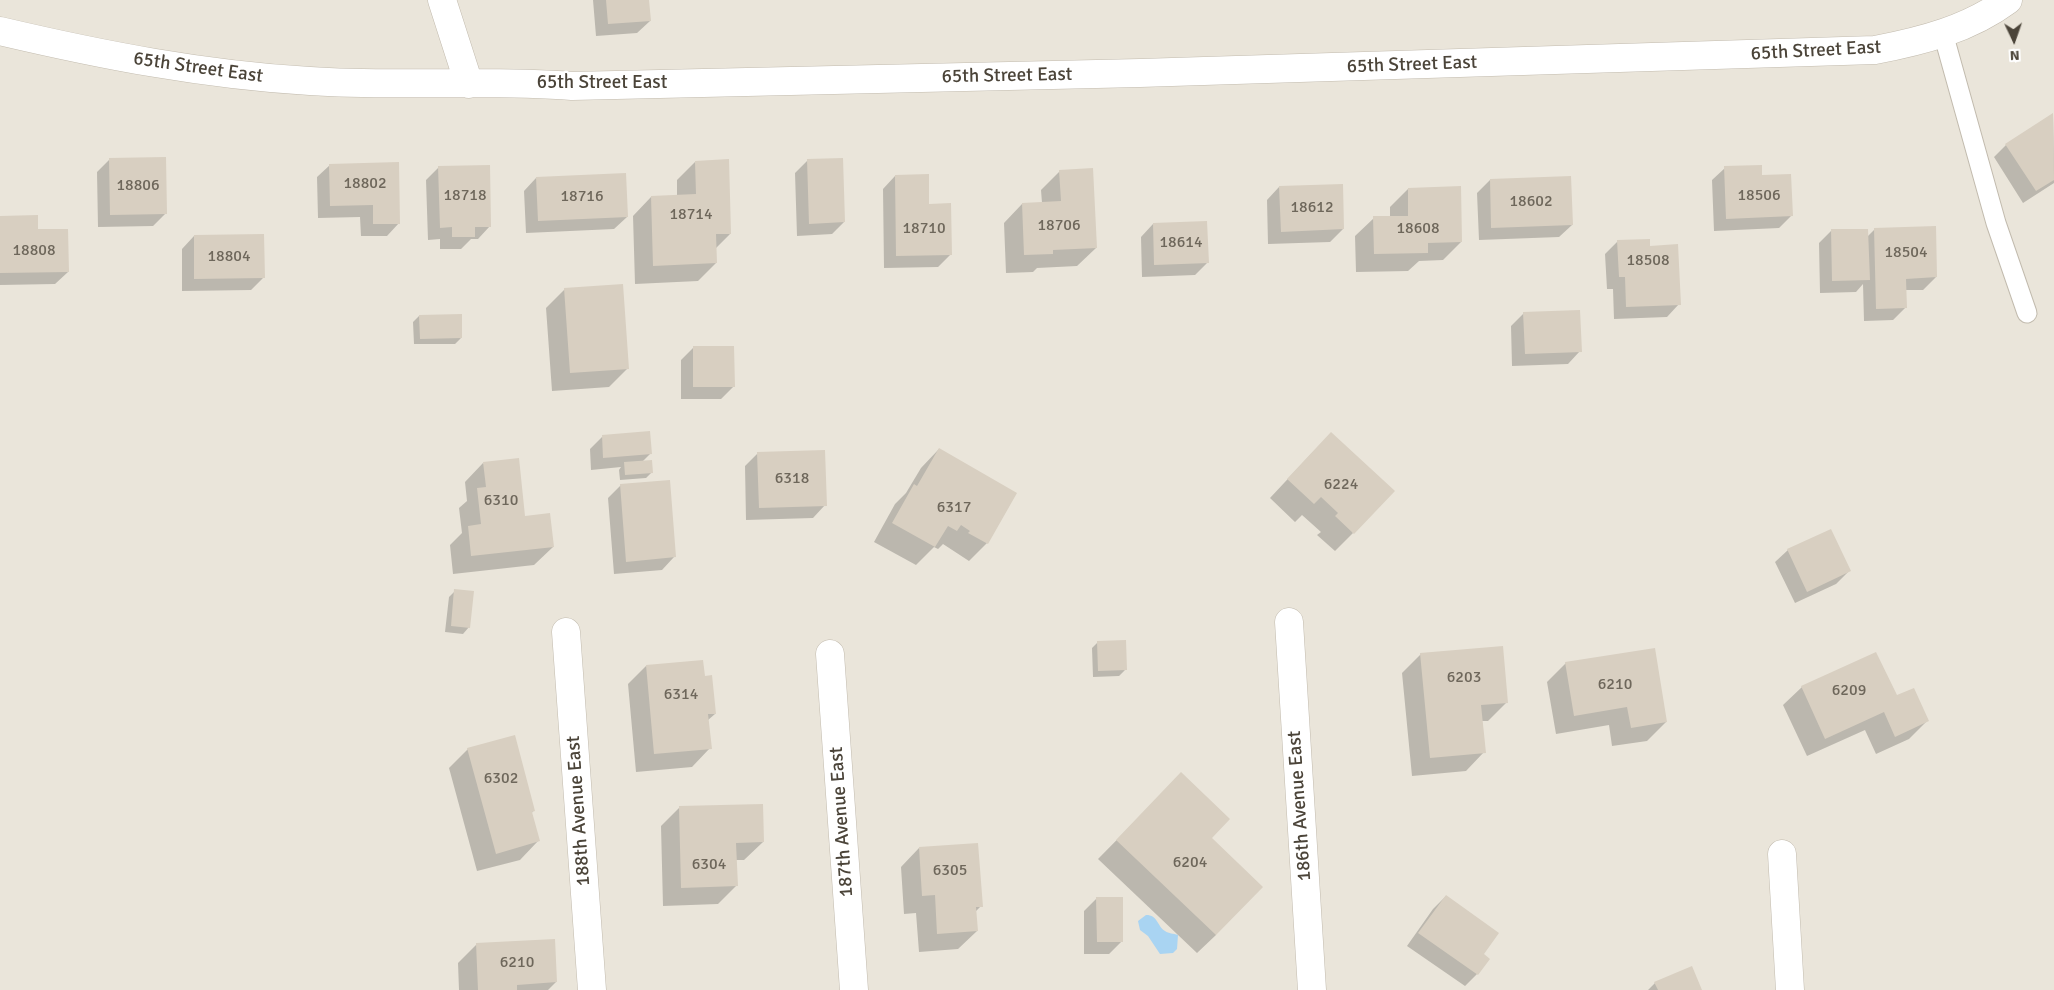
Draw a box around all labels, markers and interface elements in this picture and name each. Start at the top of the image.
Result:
north arrow [1989,15,2039,65]
street label: 65th Street East [1750,36,1882,66]
text: N [2009,47,2020,64]
street label: 65th Street East [132,48,264,88]
street label: 65th Street East [1346,51,1478,79]
street label: 65th Street East [942,63,1072,89]
street label: 65th Street East [537,72,667,94]
house number: 18802 [343,174,387,194]
house number: 18806 [116,176,160,196]
house number: 18718 [443,186,487,206]
house number: 18506 [1737,186,1781,206]
house number: 18716 [560,187,604,207]
house number: 18602 [1509,192,1553,212]
house number: 18612 [1290,198,1334,218]
house number: 18714 [669,205,713,225]
house number: 18706 [1037,216,1081,236]
house number: 18710 [902,219,946,239]
house number: 18608 [1396,219,1440,239]
house number: 18614 [1159,233,1203,253]
house number: 18808 [12,241,56,261]
house number: 18504 [1884,243,1928,263]
house number: 18804 [207,247,251,267]
house number: 18508 [1626,251,1670,271]
house number: 6318 [775,469,809,489]
house number: 6224 [1324,475,1358,495]
house number: 6310 [484,491,518,511]
house number: 6317 [937,498,971,518]
house number: 6203 [1447,668,1481,688]
house number: 6210 [1598,675,1632,695]
house number: 6209 [1832,681,1866,701]
house number: 6314 [664,685,698,705]
street label: 186th Avenue East [1283,730,1317,882]
street label: 188th Avenue East [562,735,596,887]
street label: 187th Avenue East [825,746,859,898]
house number: 6302 [484,769,518,789]
house number: 6204 [1173,853,1207,873]
house number: 6304 [692,855,726,875]
house number: 6305 [933,861,967,881]
house number: 6210 [500,953,534,973]

